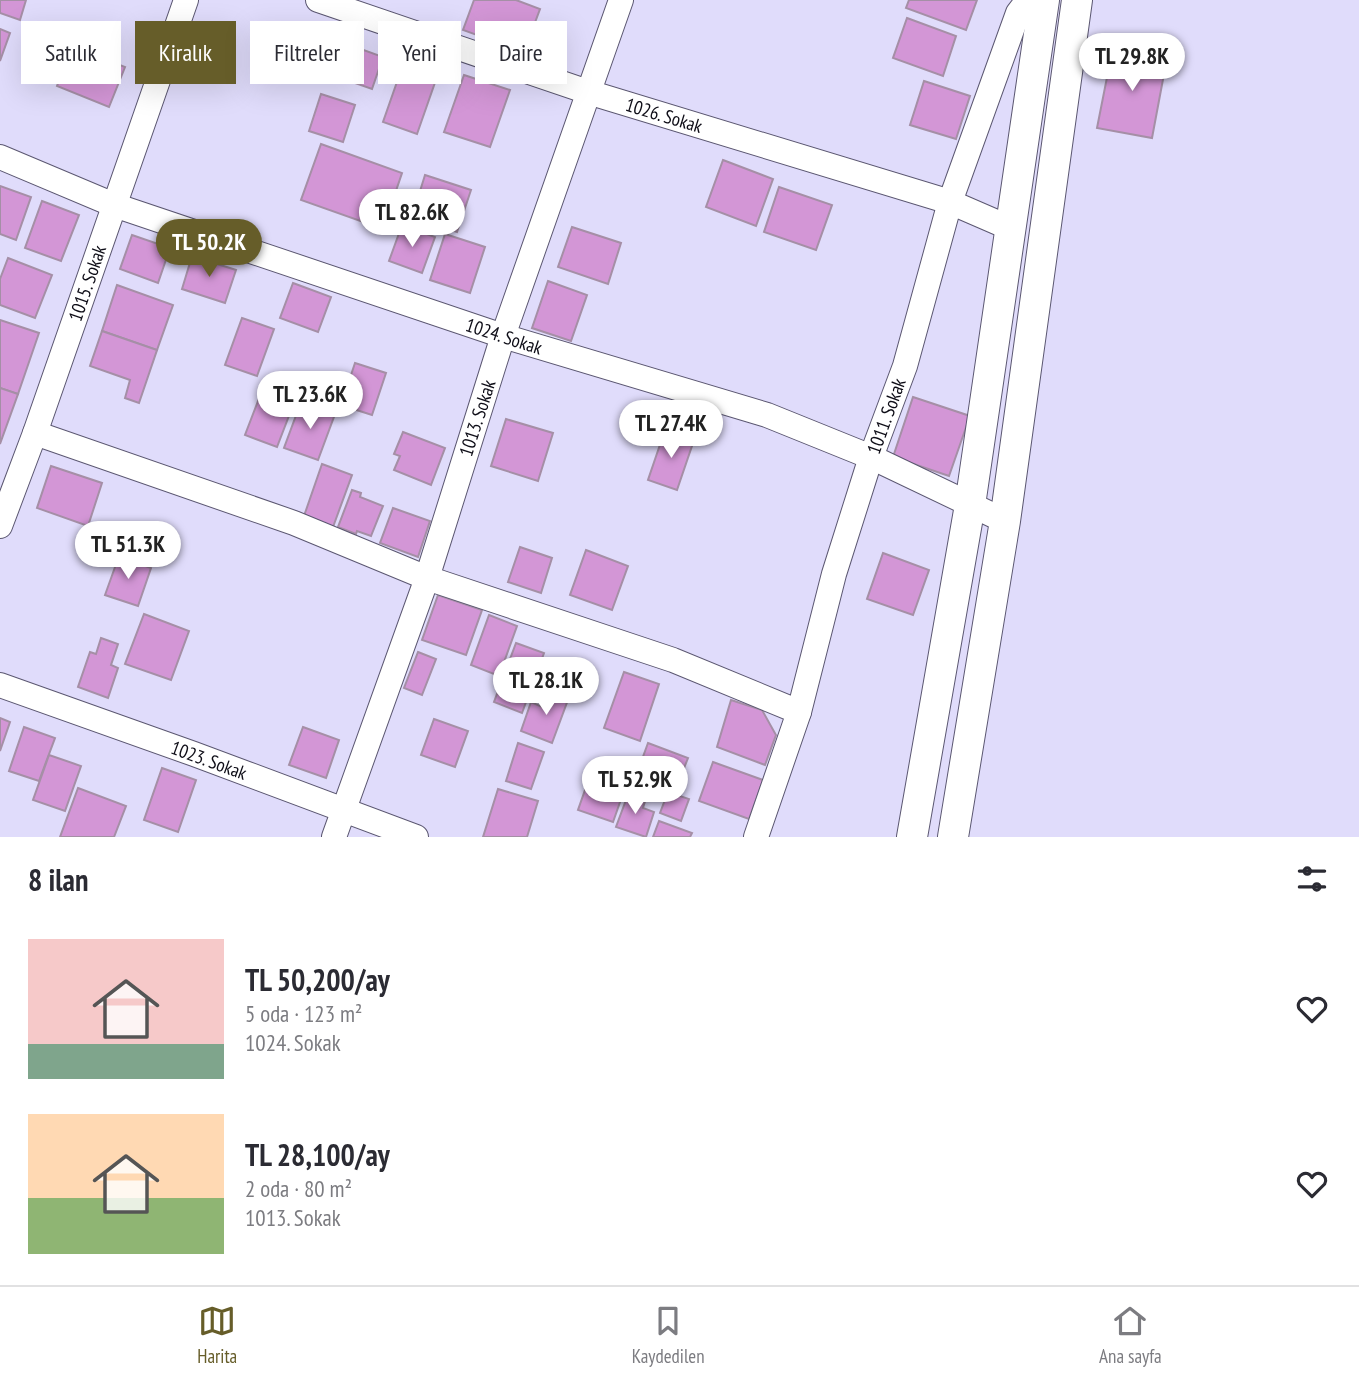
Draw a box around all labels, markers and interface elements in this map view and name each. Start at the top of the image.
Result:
chip: Satılık [21,21,121,84]
chip: Kiralık [135,21,236,84]
chip: Filtreler [250,21,364,84]
chip: Yeni [378,21,461,84]
chip: Daire [475,21,567,84]
pin: TL 29.8K [1060,34,1204,93]
text: TL 29.8K [1095,41,1169,70]
street label: 1026. Sokak [623,92,706,138]
pin: TL 82.6K [340,190,484,249]
text: TL 82.6K [375,197,449,226]
pin: TL 50.2K [137,219,281,279]
text: TL 50.2K [172,227,246,256]
street label: 1015. Sokak [63,241,111,324]
street label: 1024. Sokak [463,312,546,360]
pin: TL 23.6K [238,372,382,431]
street label: 1011. Sokak [861,374,911,457]
street label: 1013. Sokak [453,376,501,459]
text: TL 23.6K [273,379,347,408]
pin: TL 27.4K [599,400,743,460]
text: TL 27.4K [635,408,707,437]
pin: TL 51.3K [56,522,200,581]
text: TL 51.3K [91,529,165,558]
pin: TL 28.1K [474,658,618,717]
text: TL 28.1K [509,665,583,694]
street label: 1023. Sokak [168,735,251,785]
pin: TL 52.9K [563,756,707,816]
text: TL 52.9K [598,764,672,793]
text: 8 ilan [28,860,88,899]
icon: filters [1293,860,1331,898]
text: TL 50,200/ay [245,960,390,999]
icon: home [84,967,168,1051]
icon: heart [1293,990,1331,1028]
text: 5 oda · 123 m² [245,999,362,1028]
text: 1024. Sokak [245,1028,341,1057]
text: TL 28,100/ay [245,1135,390,1174]
icon: home [84,1142,168,1226]
icon: heart [1293,1165,1331,1203]
text: 2 oda · 80 m² [245,1174,352,1203]
text: 1013. Sokak [245,1203,341,1232]
tab: Harita [197,1302,237,1368]
tab: Kaydedilen [632,1302,705,1368]
tab: Ana sayfa [1099,1302,1162,1368]

